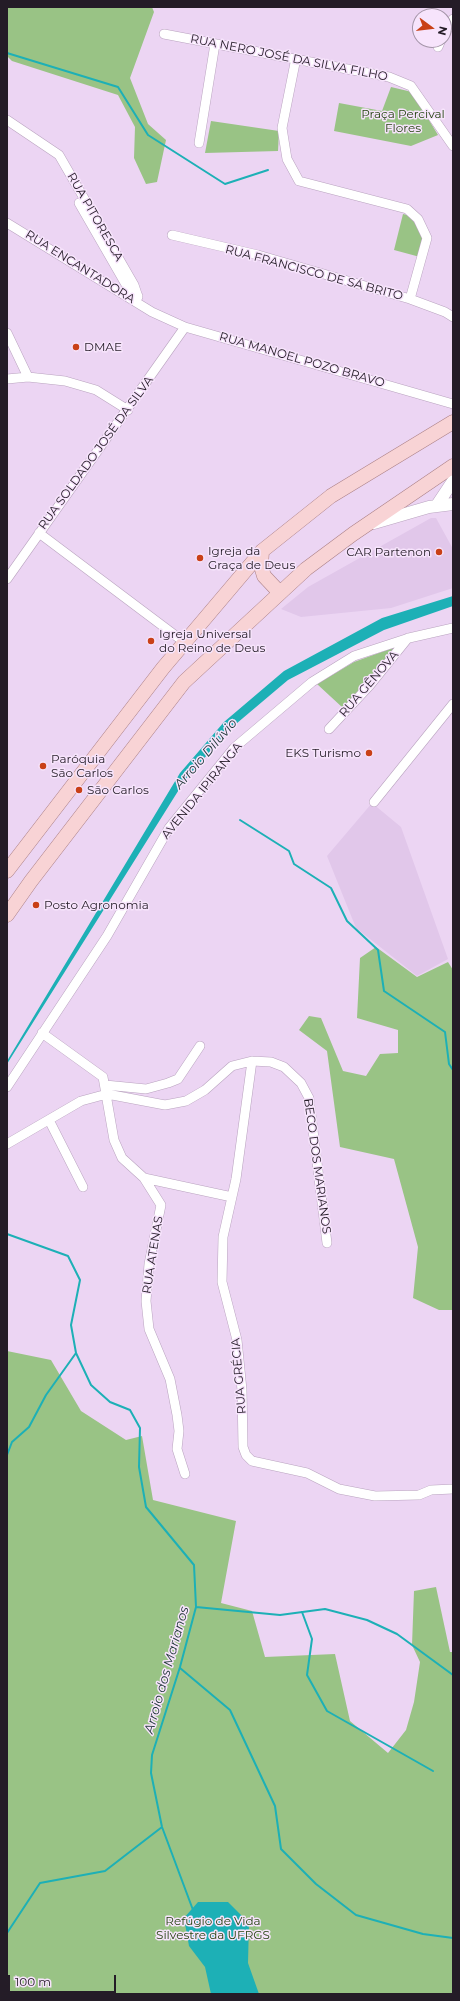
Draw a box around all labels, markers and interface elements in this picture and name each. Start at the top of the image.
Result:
north arrow [412,8,452,48]
text: N [435,25,451,37]
street label: RUA NERO JOSÉ DA SILVA FILHO [189,32,389,84]
park label: Praça Percival Flores [361,107,445,135]
street label: RUA PITORESCA [64,170,126,264]
street label: RUA ENCANTADORA [23,227,137,307]
street label: RUA FRANCISCO DE SÁ BRITO [223,242,405,304]
street label: RUA MANOEL POZO BRAVO [218,329,386,391]
place label: DMAE [84,340,122,354]
marker: DMAE [71,342,81,352]
street label: RUA SOLDADO JOSÉ DA SILVA [36,374,156,532]
place label: Igreja da Graça de Deus [208,544,295,572]
place label: CAR Partenon [346,545,431,559]
marker: CAR Partenon [434,547,444,557]
marker: Igreja da Graça de Deus [195,553,205,563]
place label: Igreja Universal do Reino de Deus [159,627,265,655]
marker: Igreja Universal do Reino de Deus [146,636,156,646]
street label: RUA GÊNOVA [336,648,402,720]
water label: Arroio Dilúvio [171,716,241,792]
street label: AVENIDA IPIRANGA [159,740,245,842]
place label: EKS Turismo [285,746,361,760]
marker: EKS Turismo [364,748,374,758]
place label: Paróquia São Carlos [51,752,113,780]
marker: Paróquia São Carlos [38,761,48,771]
place label: São Carlos [87,783,149,797]
marker: São Carlos [74,785,84,795]
place label: Posto Agronomia [44,898,149,912]
marker: Posto Agronomia [31,900,41,910]
street label: BECO DOS MARIANOS [300,1097,334,1235]
street label: RUA ATENAS [140,1215,166,1295]
street label: RUA GRÉCIA [228,1337,250,1415]
water label: Arroio dos Marianos [141,1605,193,1735]
park label: Refúgio de Vida Silvestre da UFRGS [156,1914,270,1942]
scale bar [10,1967,118,1993]
text: 100 m [15,1974,51,1989]

